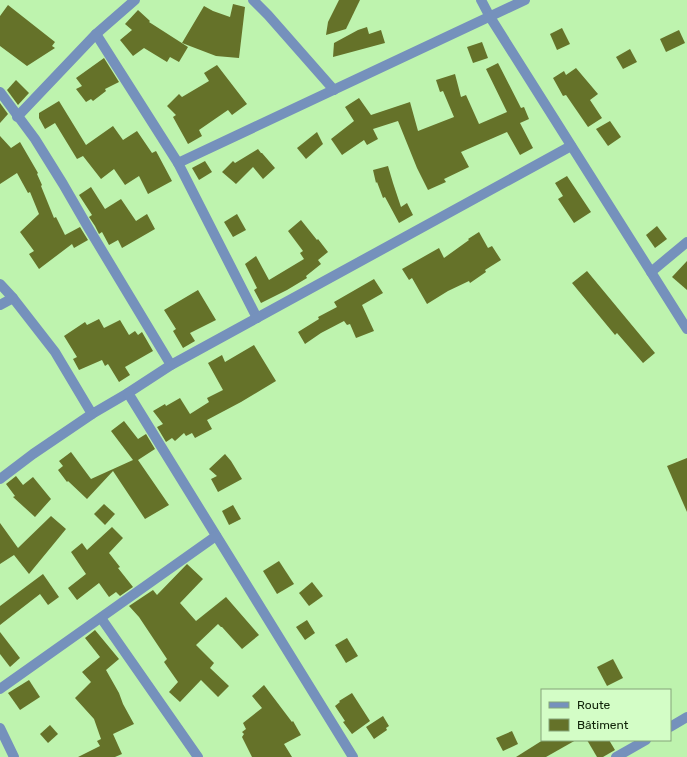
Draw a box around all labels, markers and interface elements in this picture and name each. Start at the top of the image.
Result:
legend [541,689,671,741]
text: Route [577,698,611,712]
text: Bâtiment [577,718,629,732]

